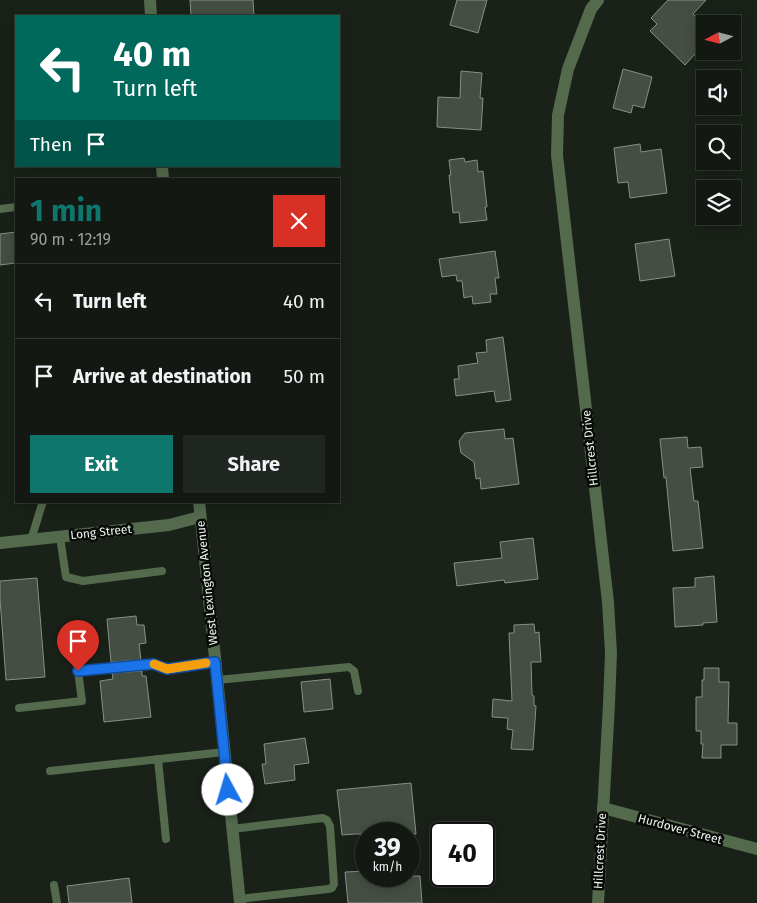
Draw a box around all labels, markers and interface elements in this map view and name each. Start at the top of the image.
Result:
north arrow [696,15,741,60]
map controls [696,15,741,225]
text: 40 m [113,33,191,75]
icon: left [30,35,95,100]
button: sound [696,70,741,115]
text: Turn left [113,75,197,102]
button: search [696,125,741,170]
icon: arrive [82,130,110,158]
text: Then [30,133,72,156]
button: layers [696,180,741,225]
text: 1 min [30,193,102,229]
button: close [273,195,325,247]
text: 90 m · 12:19 [30,230,111,249]
icon: left [30,287,58,315]
text: Turn left [73,290,147,313]
text: 40 m [283,290,325,313]
icon: arrive [30,362,58,390]
text: Arrive at destination [73,365,252,388]
text: 50 m [284,365,325,388]
street label: Hillcrest Drive [579,409,601,487]
button: Exit [30,435,173,493]
button: Share [183,435,325,493]
street label: West Lexington Avenue [193,520,221,646]
street label: Long Street [70,522,133,542]
pin [57,620,99,671]
icon: arrive [64,627,92,655]
position arrow [201,763,253,815]
street label: Hurdover Street [636,811,724,847]
street label: Hillcrest Drive [591,813,609,889]
speed limit sign: 40 [430,822,495,887]
text: 39 [374,833,401,863]
text: km/h [373,860,402,874]

